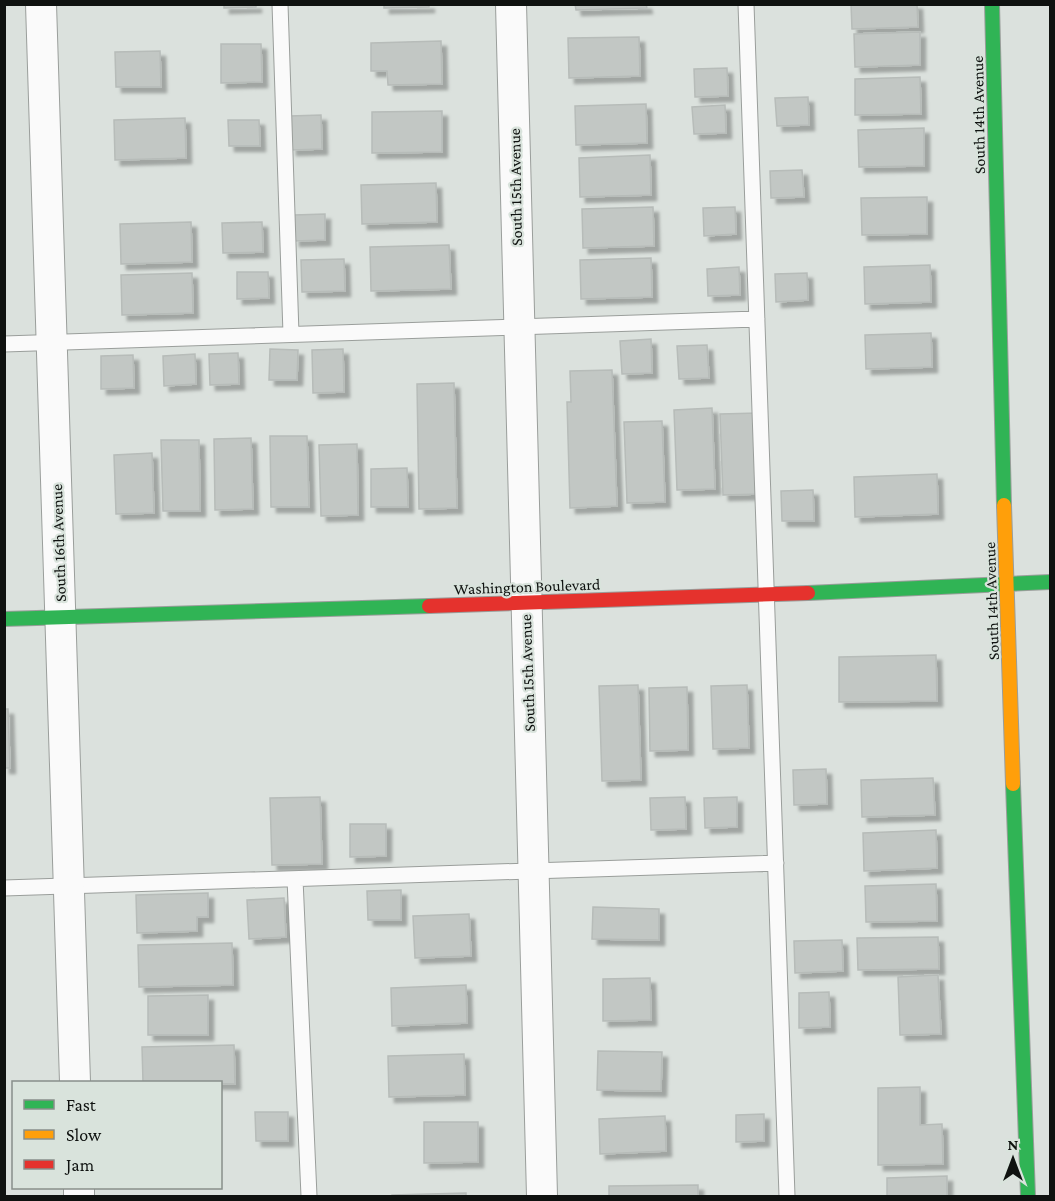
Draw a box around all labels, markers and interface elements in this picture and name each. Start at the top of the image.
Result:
street label: South 14th Avenue [969,56,988,174]
street label: South 15th Avenue [506,128,525,246]
street label: South 16th Avenue [48,484,69,602]
street label: South 14th Avenue [981,542,1002,660]
street label: Washington Boulevard [454,575,601,599]
street label: South 15th Avenue [517,614,538,732]
legend [12,1081,222,1189]
text: Fast [66,1095,97,1115]
text: Slow [66,1125,102,1145]
north arrow [983,1129,1043,1189]
text: N [1008,1136,1019,1153]
text: Jam [64,1155,95,1175]

